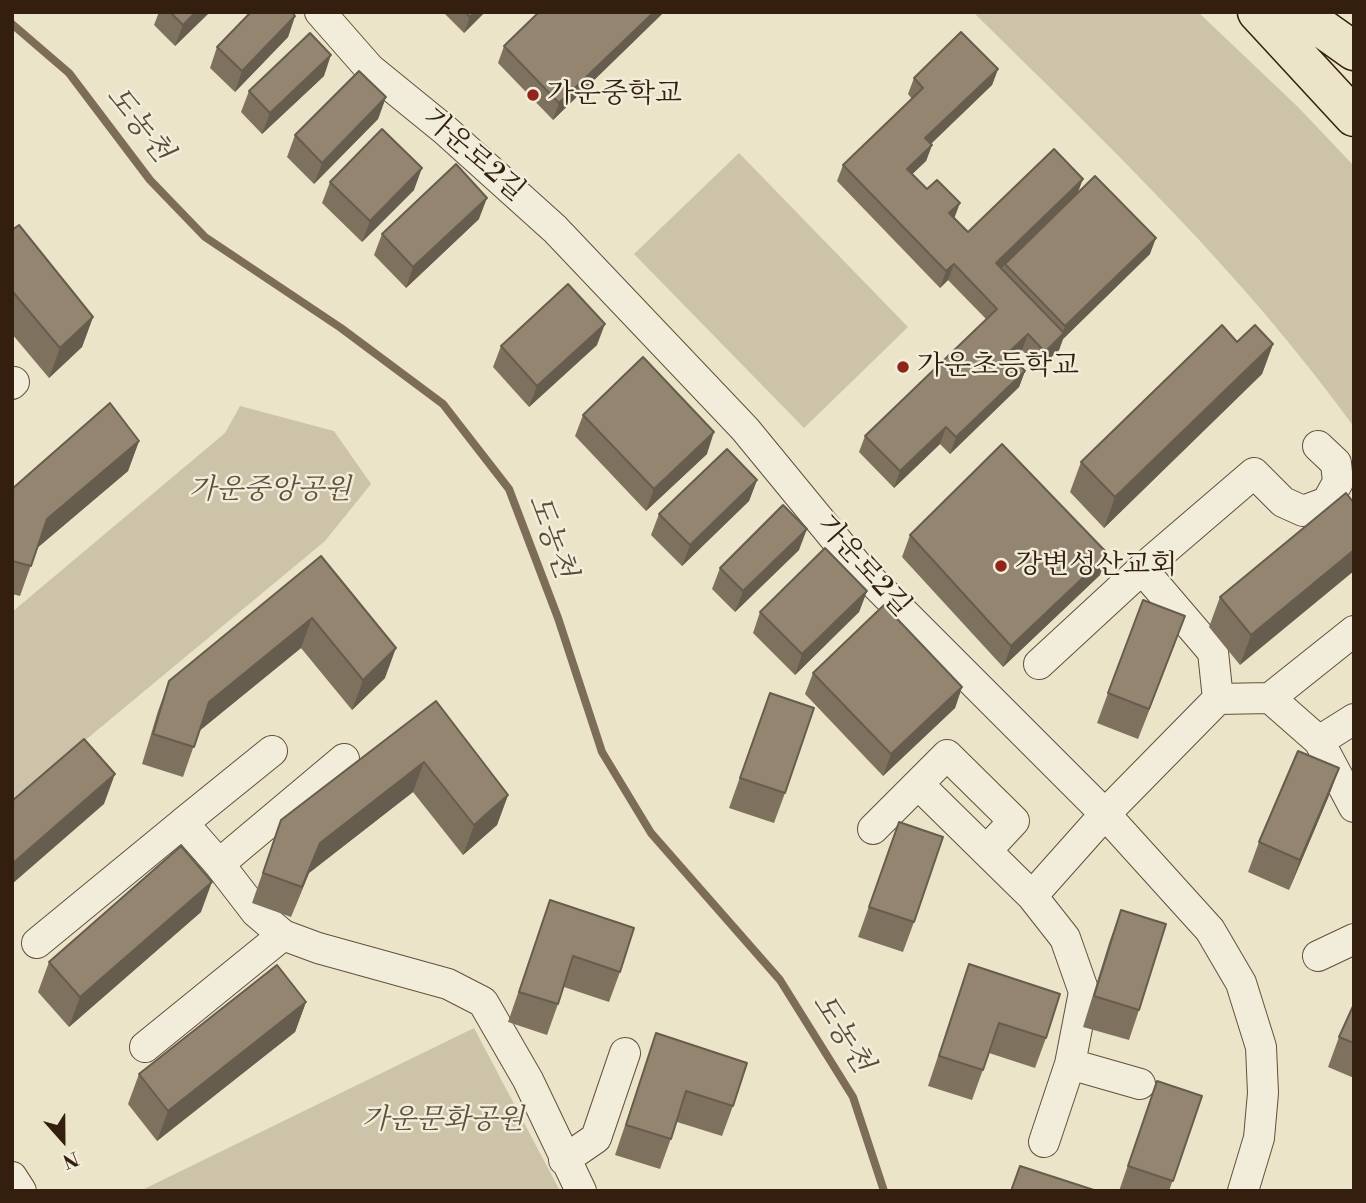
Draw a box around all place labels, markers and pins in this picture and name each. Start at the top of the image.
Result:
place label: 가운중학교 [547,78,682,112]
marker: 가운중학교 [525,87,541,103]
place label: 가운초등학교 [917,350,1079,384]
marker: 가운초등학교 [895,359,911,375]
place label: 강변성산교회 [1015,549,1177,583]
marker: 강변성산교회 [993,558,1009,574]

